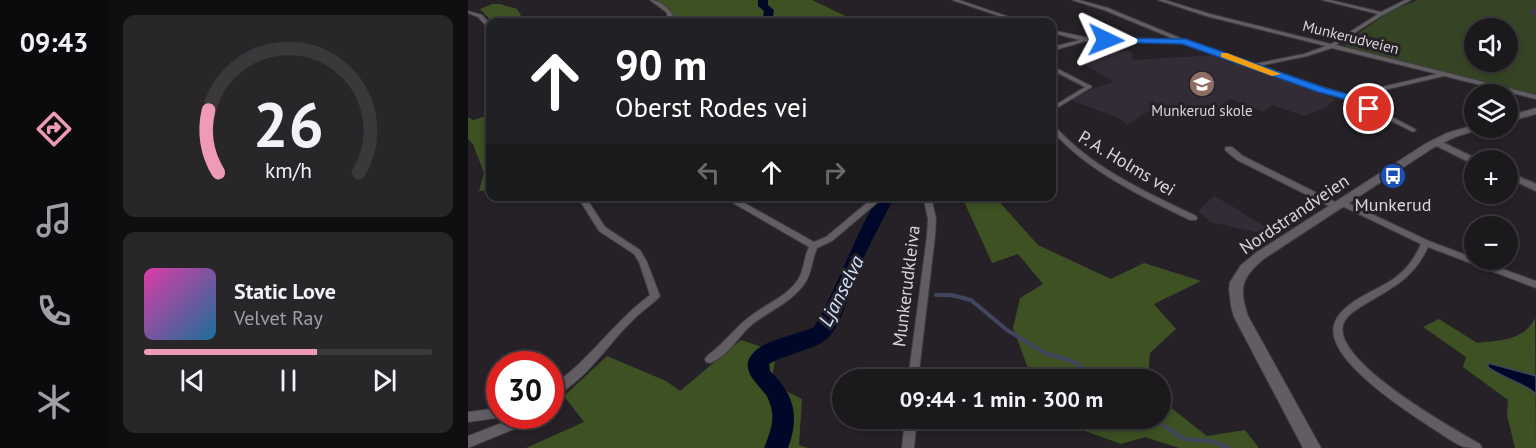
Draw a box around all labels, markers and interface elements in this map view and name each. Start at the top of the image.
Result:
position arrow [1074,8,1138,72]
street label: Munkerudveien [1301,16,1401,58]
map controls [1464,18,1518,270]
button: sound [1464,18,1518,72]
text: 09:43 [20,25,88,59]
text: 90 m [615,37,707,92]
icon: ahead [516,42,594,120]
school or university icon: Munkerud skole [1187,69,1217,99]
text: 26 [253,83,323,164]
pin [1343,83,1394,134]
button: layers [1464,84,1518,138]
text: Oberst Rodes vei [615,90,808,124]
icon: arrive [1352,92,1385,125]
place label: Munkerud skole [1151,101,1253,120]
icon: directions [33,108,75,150]
street label: P. A. Holms vei [1074,125,1180,201]
button: + [1464,150,1518,204]
text: km/h [264,156,311,184]
icon: left [692,156,725,189]
icon: ahead [755,156,788,189]
icon: right [818,156,851,189]
bus stop icon: Munkerud [1378,161,1408,191]
street label: Nordstrandveien [1235,169,1353,259]
place label: Munkerud [1355,193,1431,216]
icon: music [33,199,75,241]
button: − [1464,216,1518,270]
street label: Munkerudkleiva [887,224,925,348]
water label: Ljanselva [812,251,870,331]
text: Static Love [234,277,336,305]
icon: phone [33,290,75,332]
text: Velvet Ray [234,305,323,331]
speed limit sign: 30 [486,351,564,429]
icon: previous [176,364,209,397]
icon: pause [272,364,305,397]
icon: next [368,364,401,397]
icon: climate [33,381,75,423]
text: 09:44 · 1 min · 300 m [900,385,1103,413]

